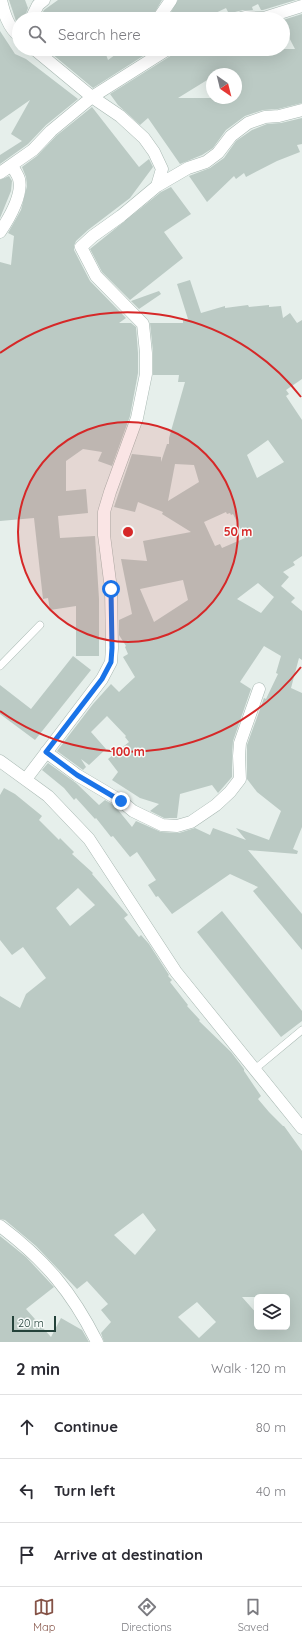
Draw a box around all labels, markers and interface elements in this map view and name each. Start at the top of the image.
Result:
search box [12,12,290,56]
icon: search [26,23,48,45]
text: Search here [58,25,141,44]
north arrow [206,68,242,104]
text: 50 m [224,524,252,539]
centre of rings [121,525,135,539]
route start [102,580,120,598]
text: 100 m [111,744,145,759]
route end [112,792,130,810]
map controls [254,1294,290,1330]
button: layers [254,1294,290,1330]
scale bar [12,1314,56,1333]
text: 20 m [18,1316,44,1330]
text: 2 min [16,1358,60,1379]
text: Walk · 120 m [211,1360,286,1376]
icon: ahead [16,1416,38,1438]
text: Continue [54,1417,118,1436]
text: 80 m [256,1419,286,1435]
icon: left [16,1480,38,1502]
text: Turn left [54,1481,116,1500]
text: 40 m [256,1483,286,1499]
icon: arrive [16,1544,38,1566]
text: Arrive at destination [54,1545,203,1564]
tab: Map [33,1596,55,1634]
tab: Directions [121,1596,172,1634]
tab: Saved [238,1596,269,1634]

